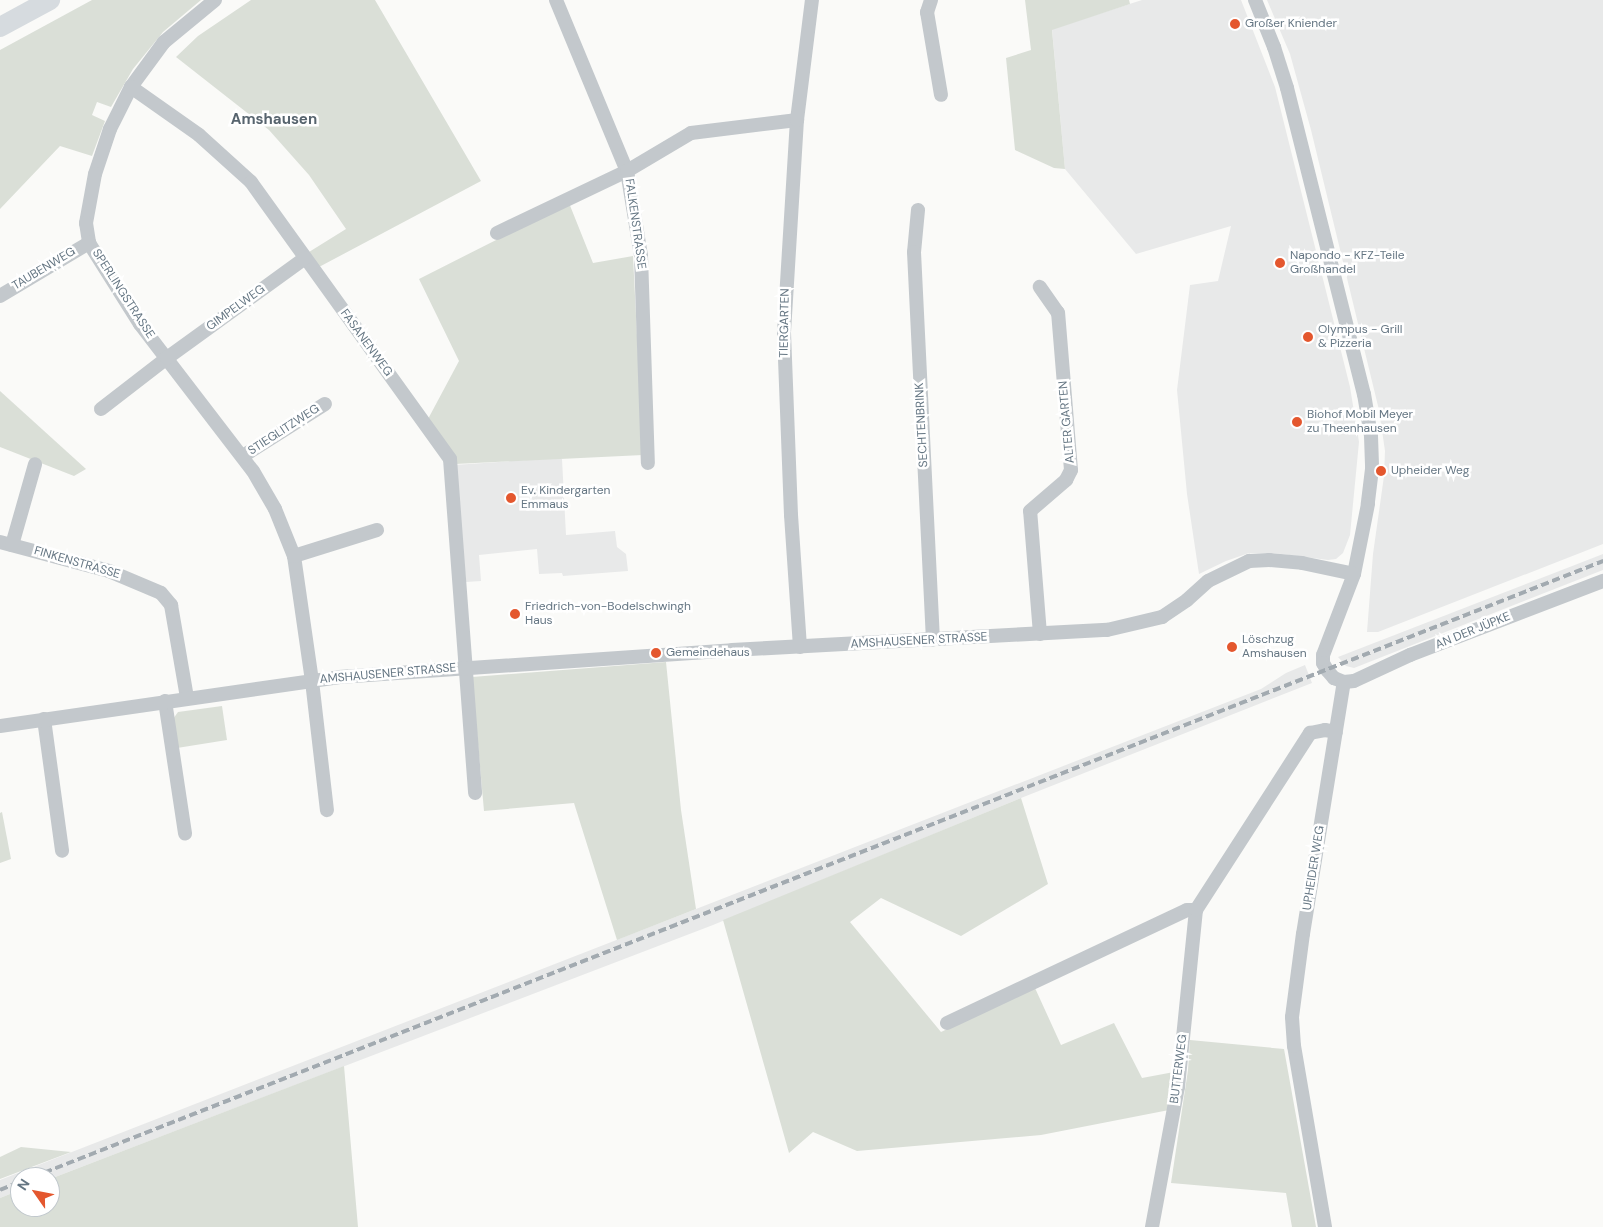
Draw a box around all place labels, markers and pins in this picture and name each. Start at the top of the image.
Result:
place label: Großer Kniender [1245,17,1337,31]
marker: Großer Kniender [1229,18,1241,30]
place label: Napondo - KFZ-Teile Großhandel [1290,249,1405,277]
marker: Napondo - KFZ-Teile Großhandel [1274,257,1286,269]
place label: Olympus - Grill & Pizzeria [1318,323,1402,351]
marker: Olympus - Grill & Pizzeria [1302,331,1314,343]
place label: Biohof Mobil Meyer zu Theenhausen [1307,408,1413,436]
marker: Biohof Mobil Meyer zu Theenhausen [1291,416,1303,428]
place label: Upheider Weg [1391,464,1469,478]
marker: Upheider Weg [1375,465,1387,477]
place label: Ev. Kindergarten Emmaus [521,484,611,512]
marker: Ev. Kindergarten Emmaus [505,492,517,504]
place label: Friedrich-von-Bodelschwingh Haus [525,600,691,628]
marker: Friedrich-von-Bodelschwingh Haus [509,608,521,620]
place label: Löschzug Amshausen [1242,633,1307,661]
marker: Löschzug Amshausen [1226,641,1238,653]
place label: Gemeindehaus [666,646,750,660]
marker: Gemeindehaus [650,647,662,659]

